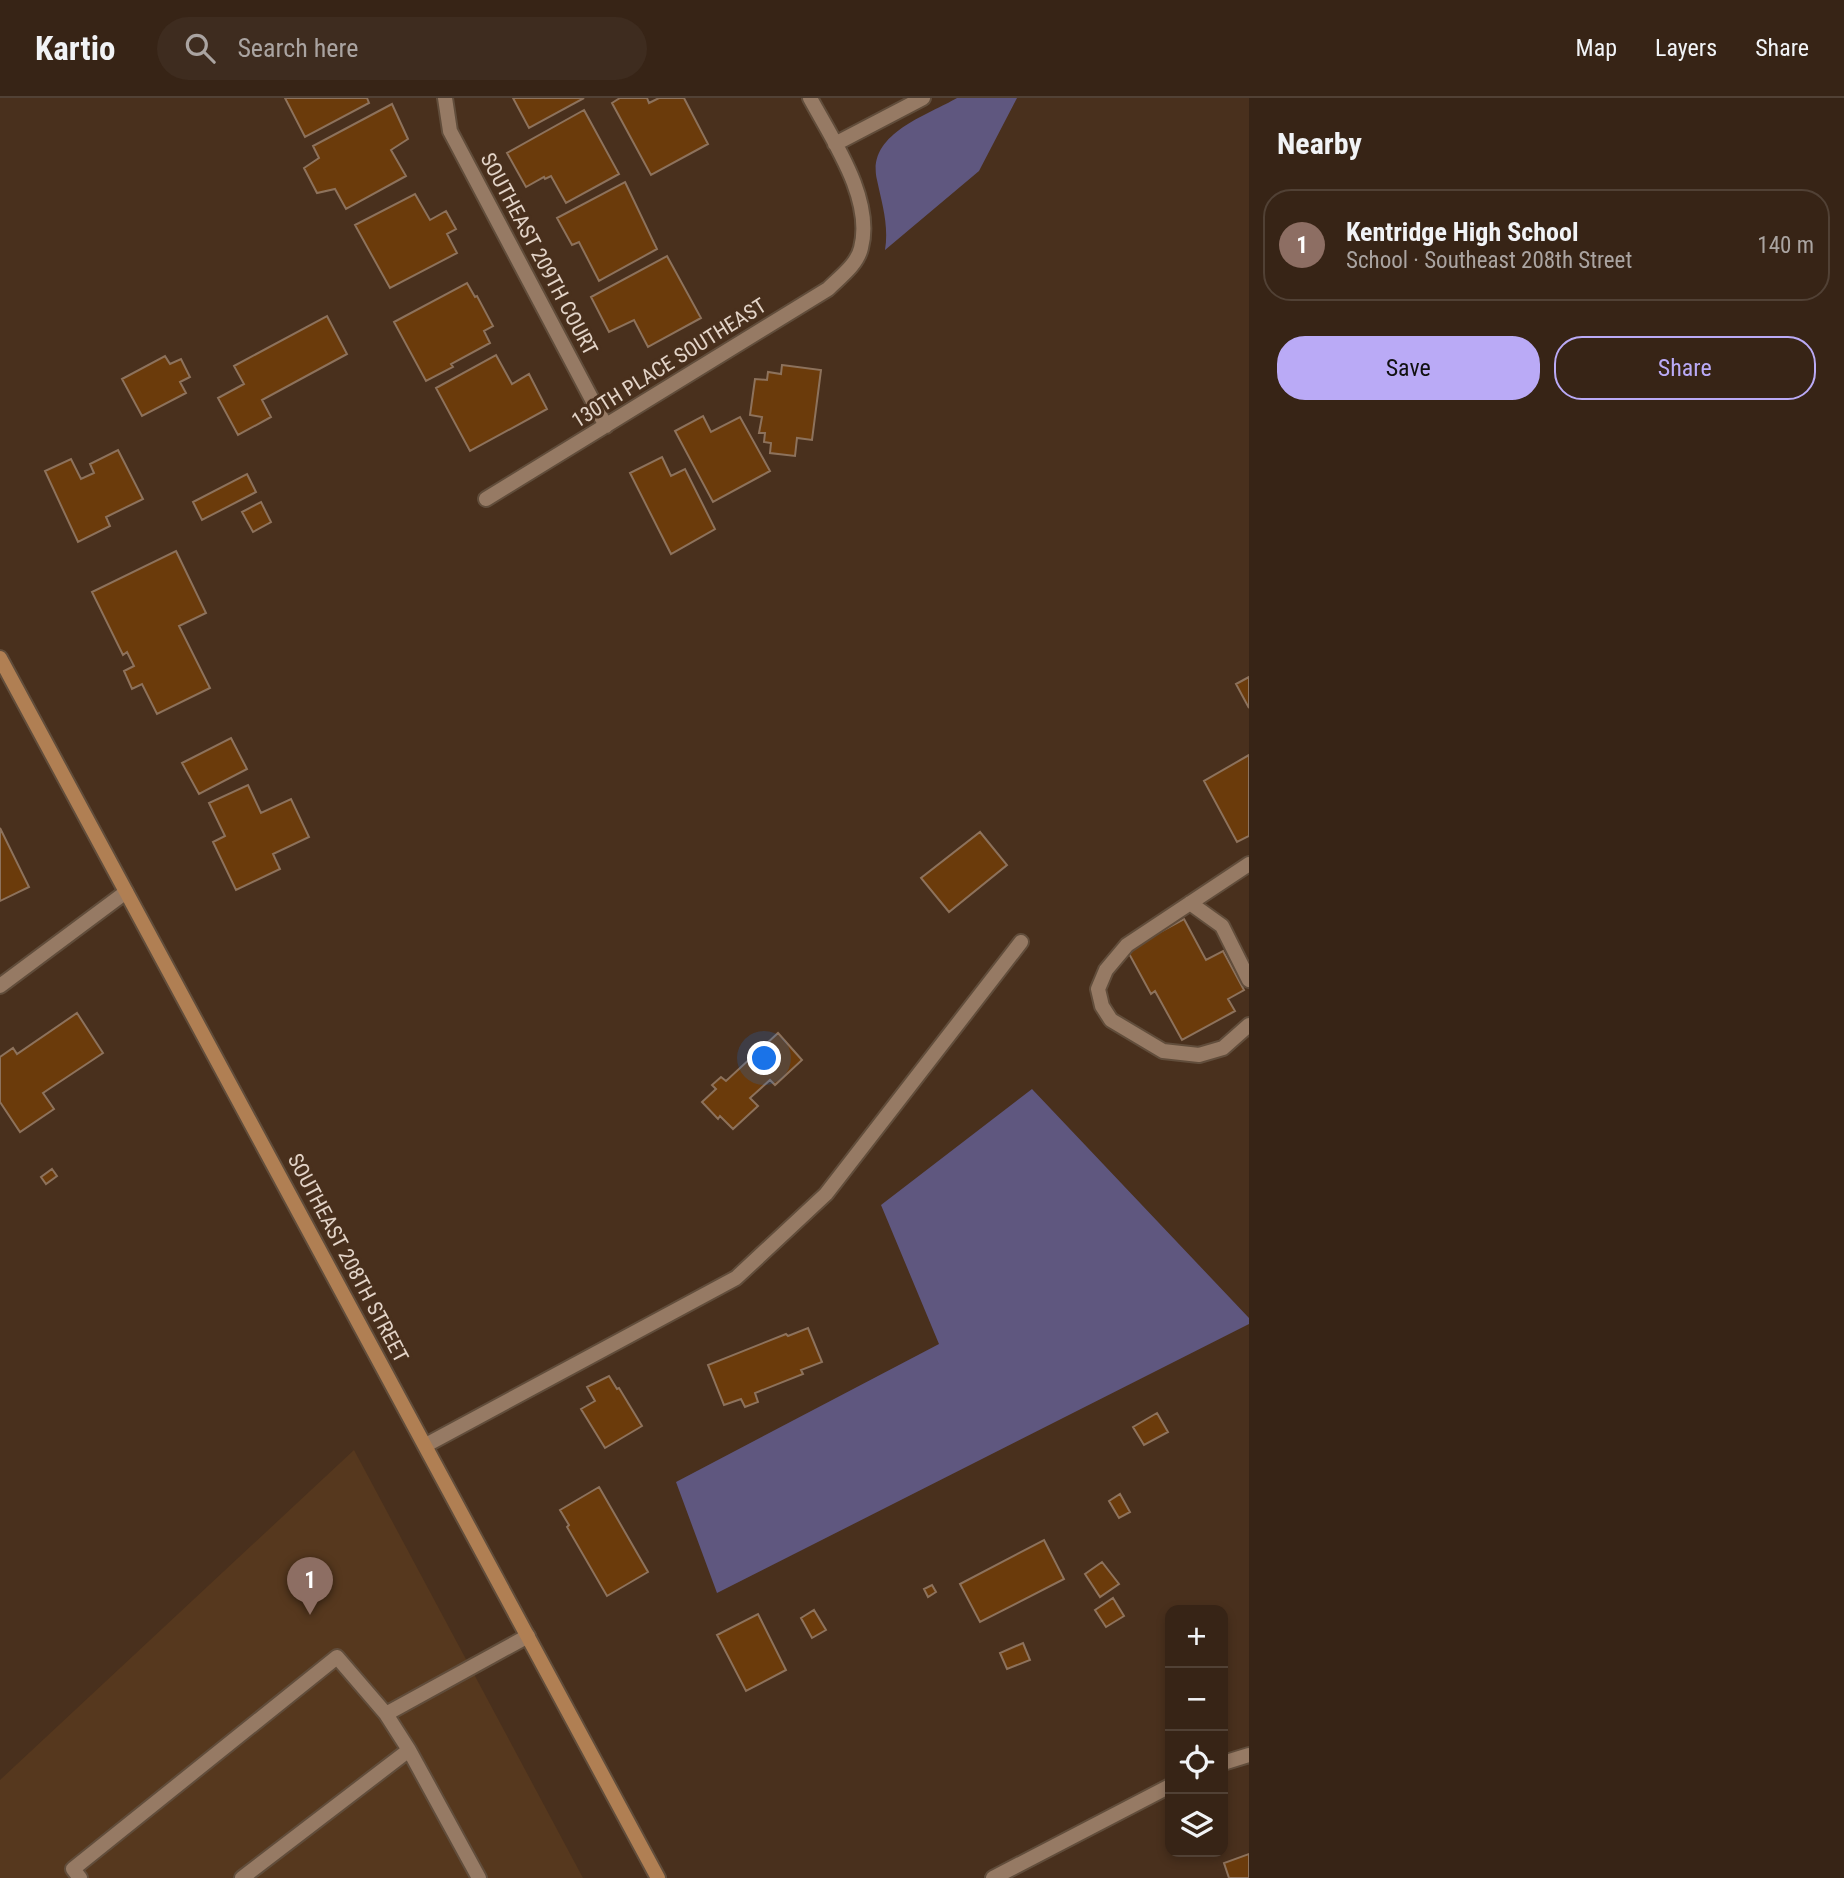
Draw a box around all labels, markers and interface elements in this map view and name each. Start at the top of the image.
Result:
search box [157,17,647,80]
text: Kartio [35,29,115,68]
icon: search [181,29,219,67]
text: Search here [237,33,358,63]
text: Map [1576,34,1617,62]
text: Layers [1655,34,1717,62]
text: Share [1755,34,1809,62]
text: Nearby [1277,126,1362,161]
street label: SOUTHEAST 209TH COURT [475,149,603,359]
text: Kentridge High School [1346,217,1578,247]
text: 1 [1296,232,1308,259]
text: 140 m [1757,232,1814,259]
text: School · Southeast 208th Street [1346,247,1632,274]
street label: 130TH PLACE SOUTHEAST [567,293,771,433]
button: Save [1277,336,1540,400]
button: Share [1554,336,1816,400]
your location [747,1041,781,1075]
street label: SOUTHEAST 208TH STREET [283,1150,413,1367]
pin: 1 [287,1557,333,1615]
map controls [1165,1605,1228,1857]
button: + [1165,1605,1228,1668]
button: − [1165,1668,1228,1731]
button: locate [1165,1731,1228,1794]
button: layers [1165,1794,1228,1857]

